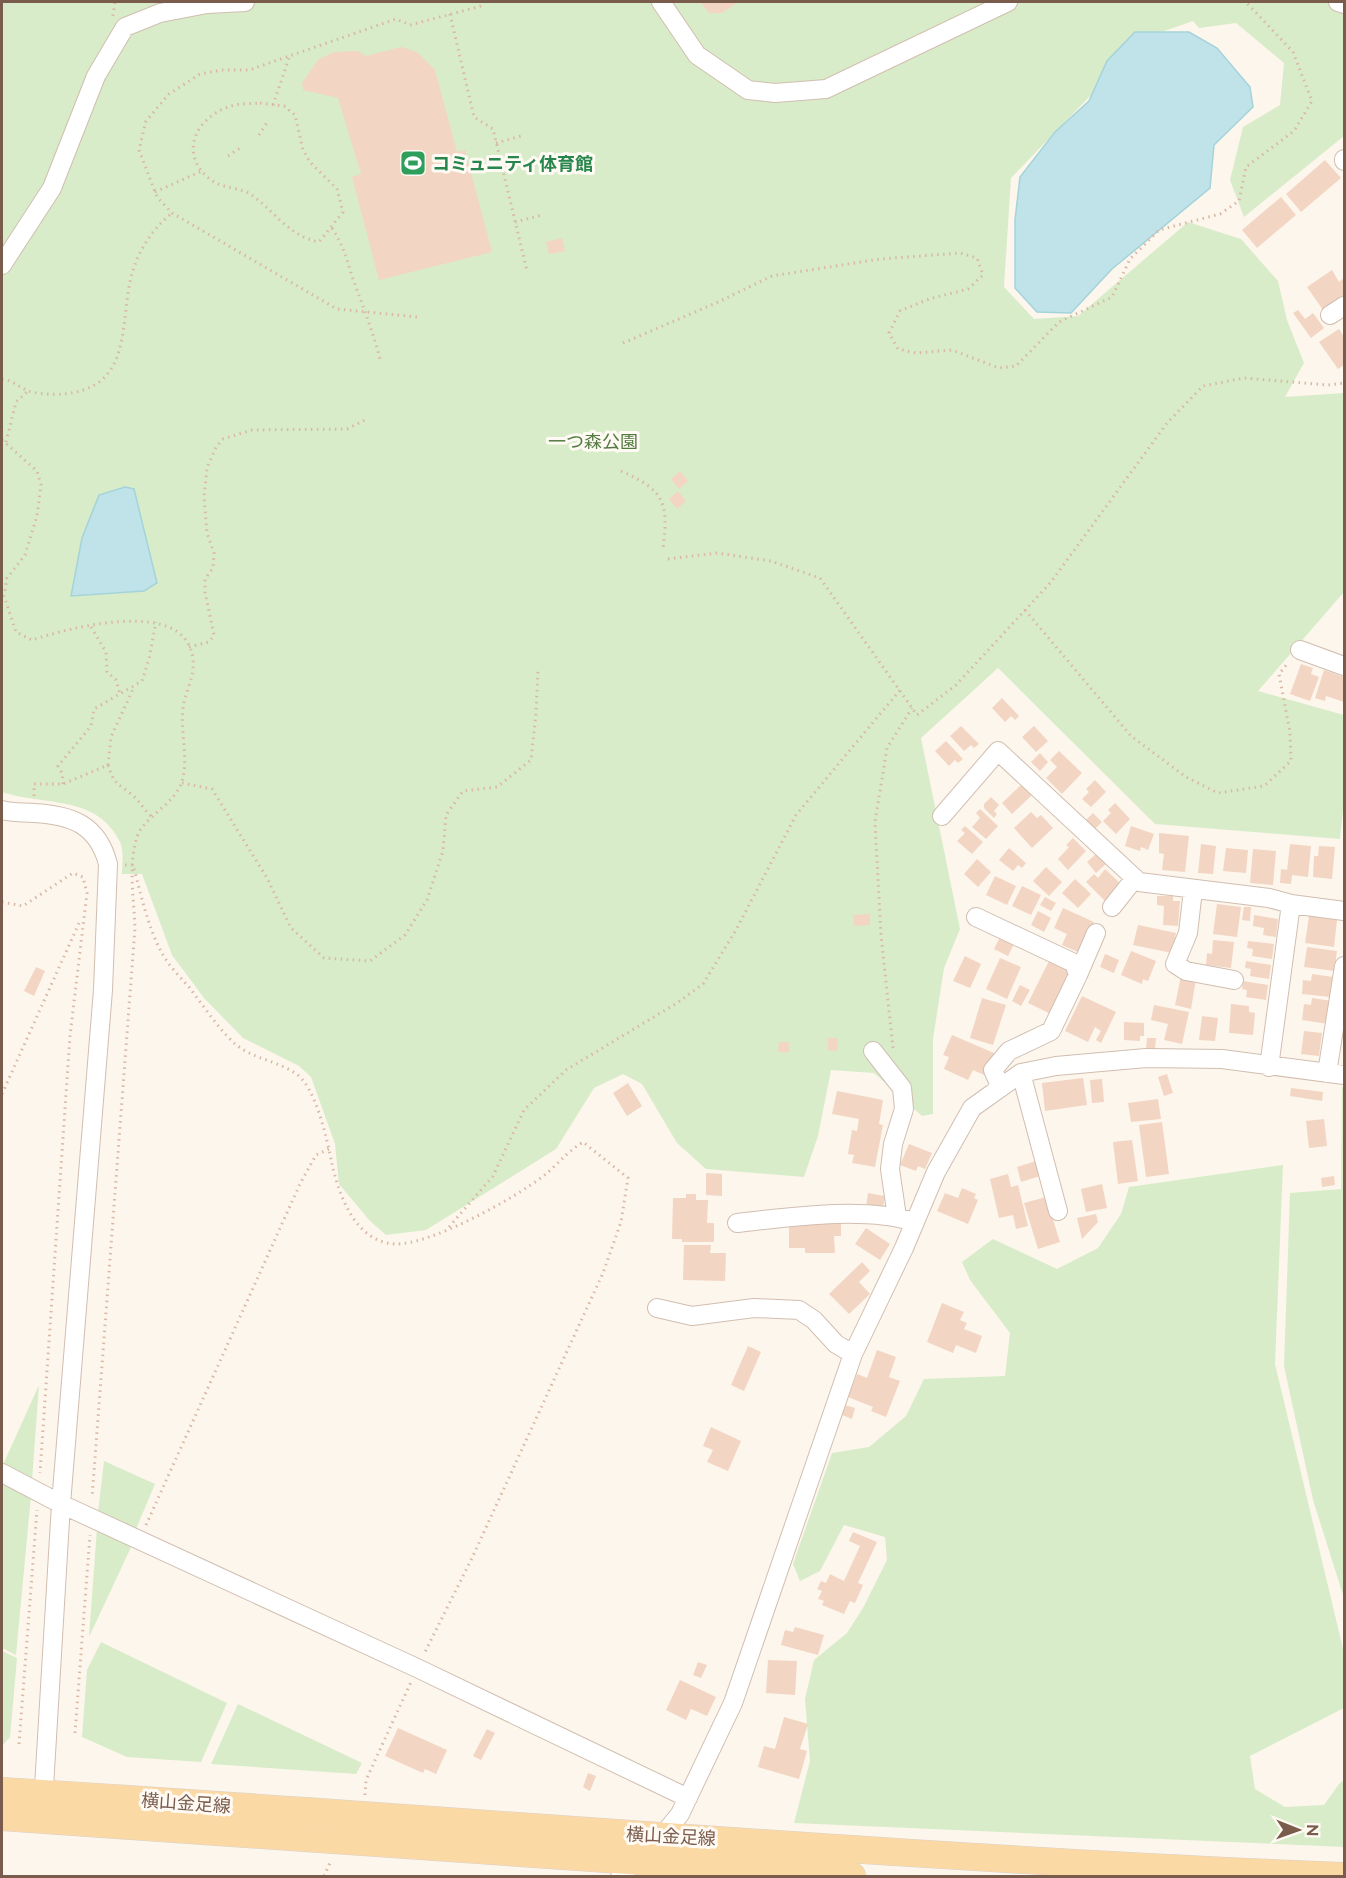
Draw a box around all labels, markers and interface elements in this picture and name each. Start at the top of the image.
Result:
sports icon: コミュニティ体育館 [398,148,428,178]
place label: コミュニティ体育館 [432,153,593,174]
park label: 一つ森公園 [548,431,638,452]
street label: 横山金足線 [140,1789,232,1817]
north arrow [1268,1800,1328,1860]
street label: 横山金足線 [626,1823,716,1849]
text: N [1303,1824,1322,1837]

